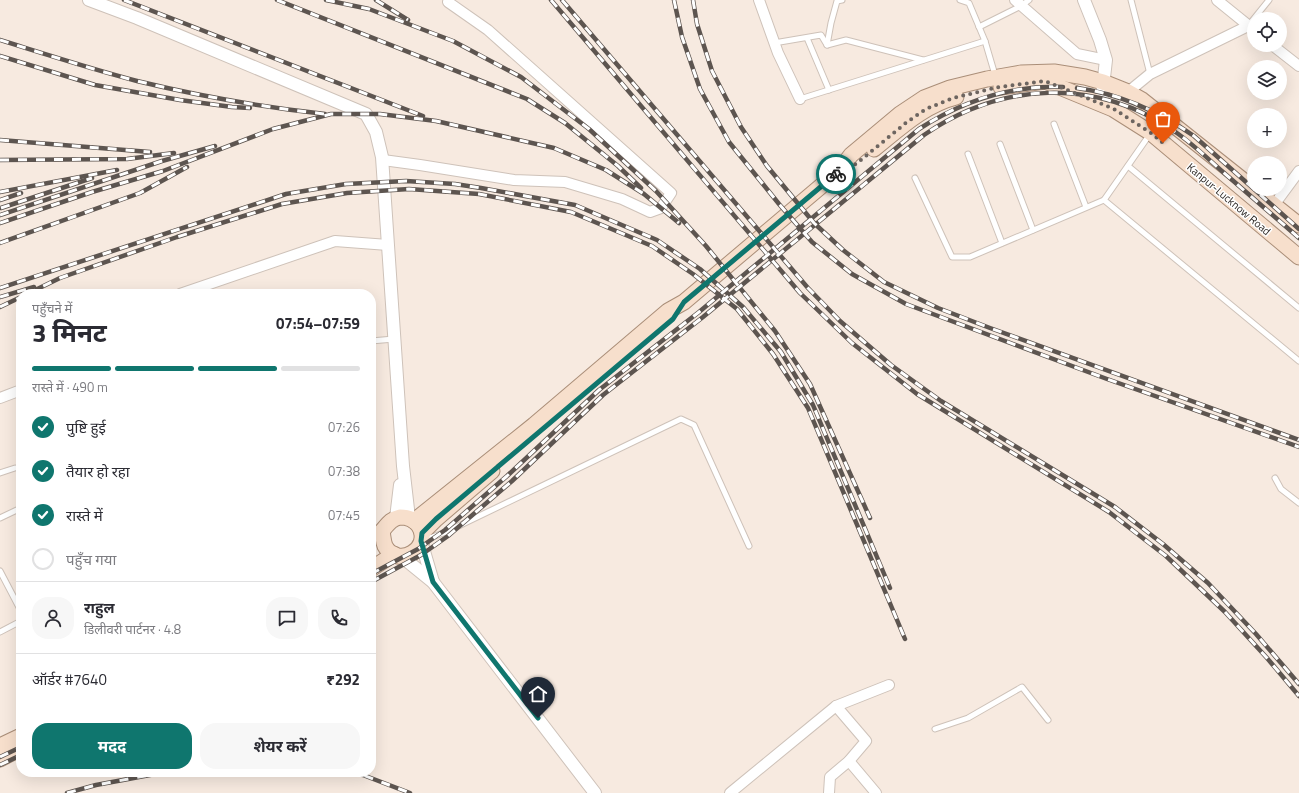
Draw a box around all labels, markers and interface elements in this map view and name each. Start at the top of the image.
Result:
map controls [1247,12,1287,196]
button: locate [1247,12,1287,52]
button: layers [1247,60,1287,100]
pin [1146,102,1180,143]
icon: bag [1152,108,1174,130]
button: + [1247,108,1287,148]
courier [816,154,856,194]
button: − [1247,156,1287,196]
street label: Kanpur-Lucknow Road [1184,159,1274,239]
icon: bike [825,163,847,185]
text: पहुँचने में [32,298,72,318]
text: 07:54–07:59 [276,312,360,335]
text: 3 मिनट [32,313,107,352]
text: रास्ते में · 490 m [32,377,108,397]
icon: check [32,416,54,438]
text: पुष्टि हुई [66,416,106,439]
text: 07:26 [328,417,360,437]
icon: check [32,460,54,482]
text: तैयार हो रहा [66,460,130,483]
text: 07:38 [328,461,360,481]
icon: check [32,504,54,526]
text: रास्ते में [66,504,103,527]
text: 07:45 [328,505,360,525]
text: पहुँच गया [66,548,116,571]
text: राहुल [84,596,115,619]
button: person [32,597,74,639]
button: chat [266,597,308,639]
button: phone [318,597,360,639]
text: डिलीवरी पार्टनर · 4.8 [84,619,181,639]
text: ऑर्डर #7640 [32,668,107,691]
text: ₹292 [326,668,360,691]
pin [521,677,555,718]
icon: home [527,683,549,705]
button: मदद [32,723,192,769]
button: शेयर करें [200,723,360,769]

